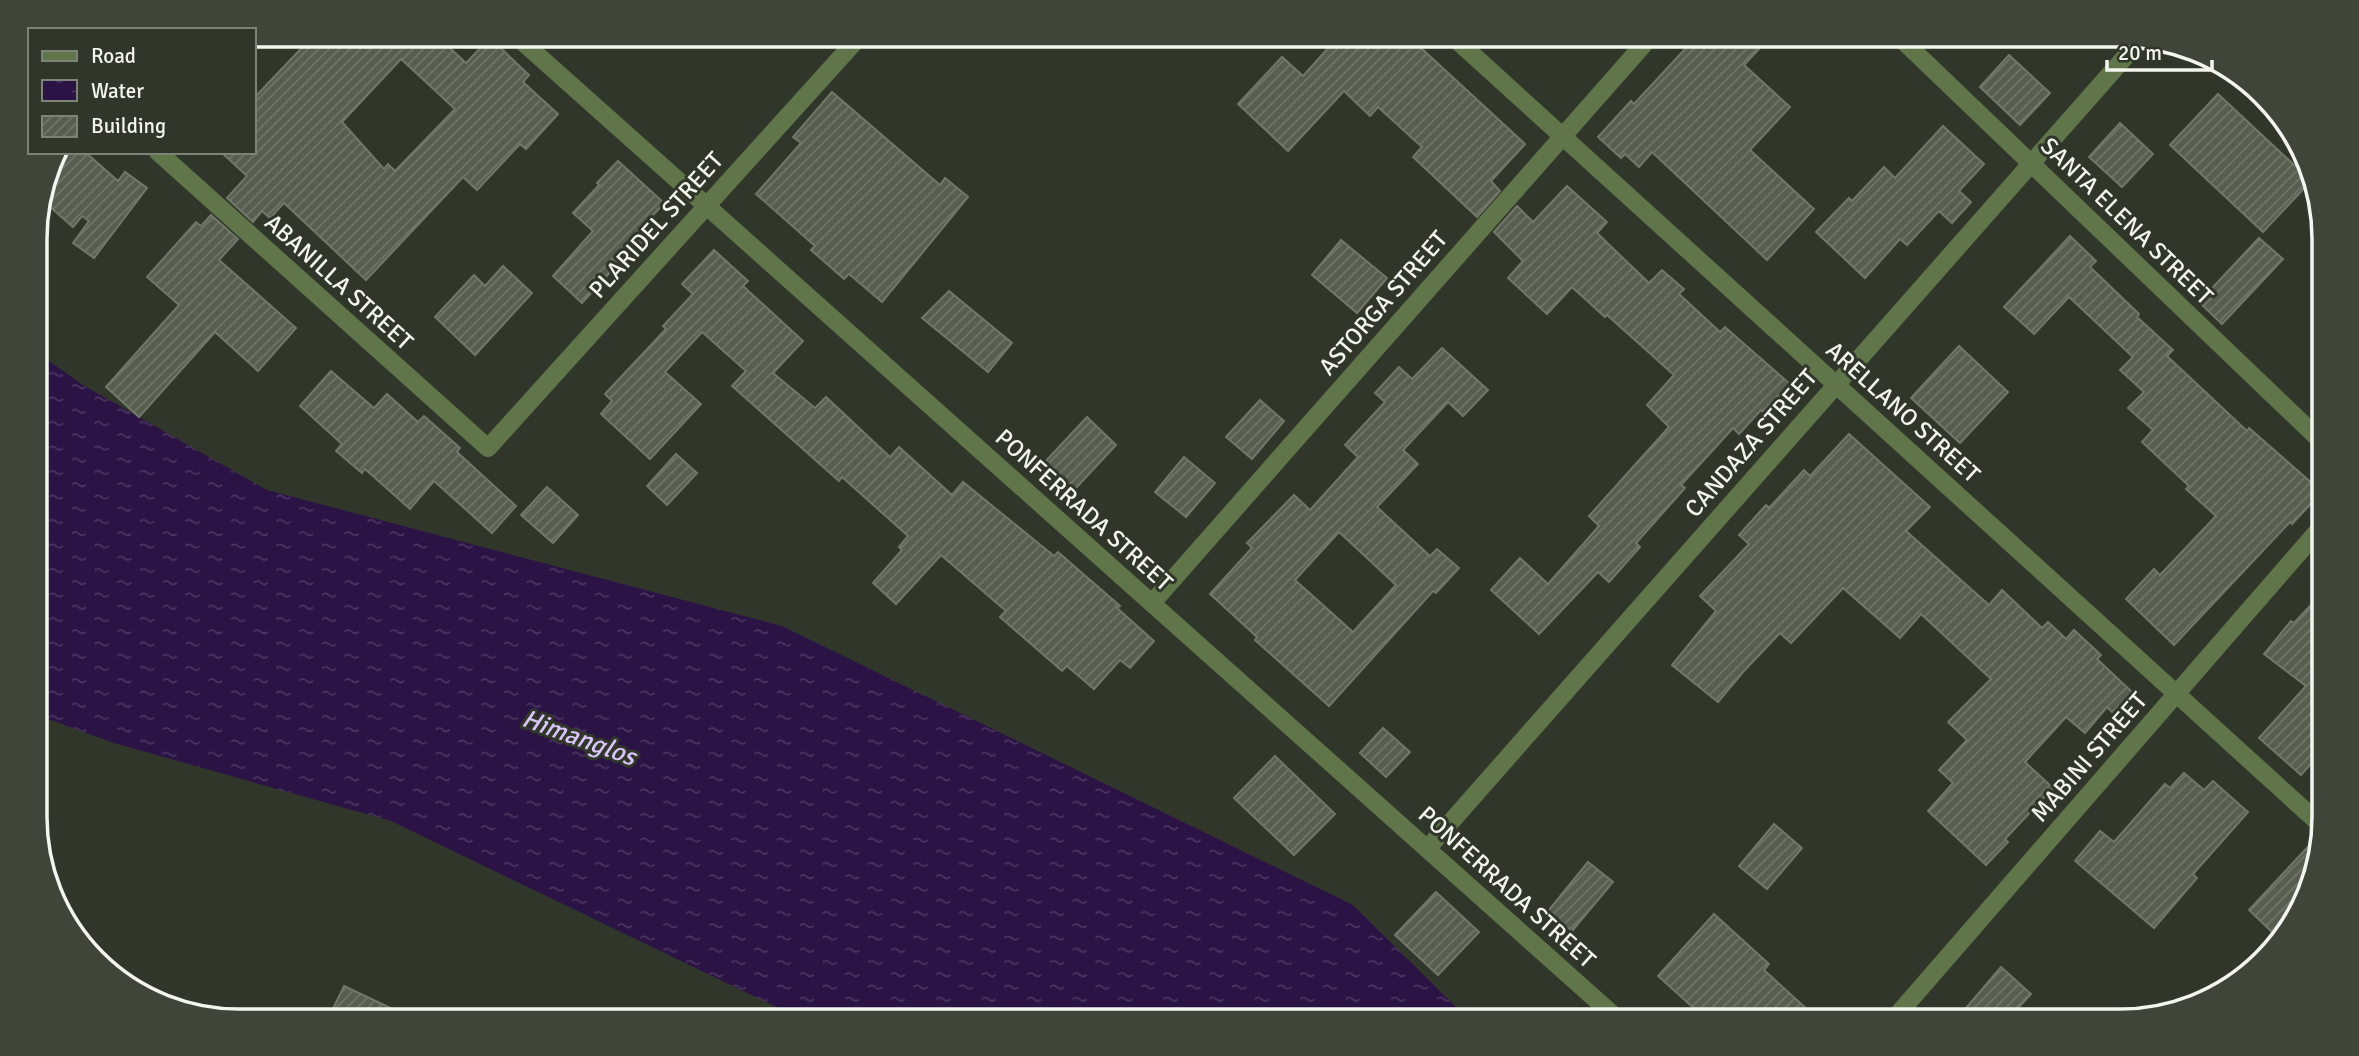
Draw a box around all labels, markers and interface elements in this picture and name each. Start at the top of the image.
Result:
legend [28,28,256,154]
scale bar [2107,28,2212,72]
text: 20 m [2118,40,2162,66]
text: Road [91,43,136,69]
text: Water [91,78,144,104]
text: Building [91,113,166,139]
street label: SANTA ELENA STREET [2035,131,2220,311]
street label: PLARIDEL STREET [582,145,730,304]
street label: ABANILLA STREET [258,207,420,357]
street label: ASTORGA STREET [1312,224,1454,381]
street label: ARELLANO STREET [1820,335,1986,489]
street label: CANDAZA STREET [1678,363,1824,523]
street label: PONFERRADA STREET [989,422,1179,598]
street label: MABINI STREET [2024,686,2154,828]
water label: Himanglos [518,703,643,774]
street label: PONFERRADA STREET [1412,799,1602,975]

